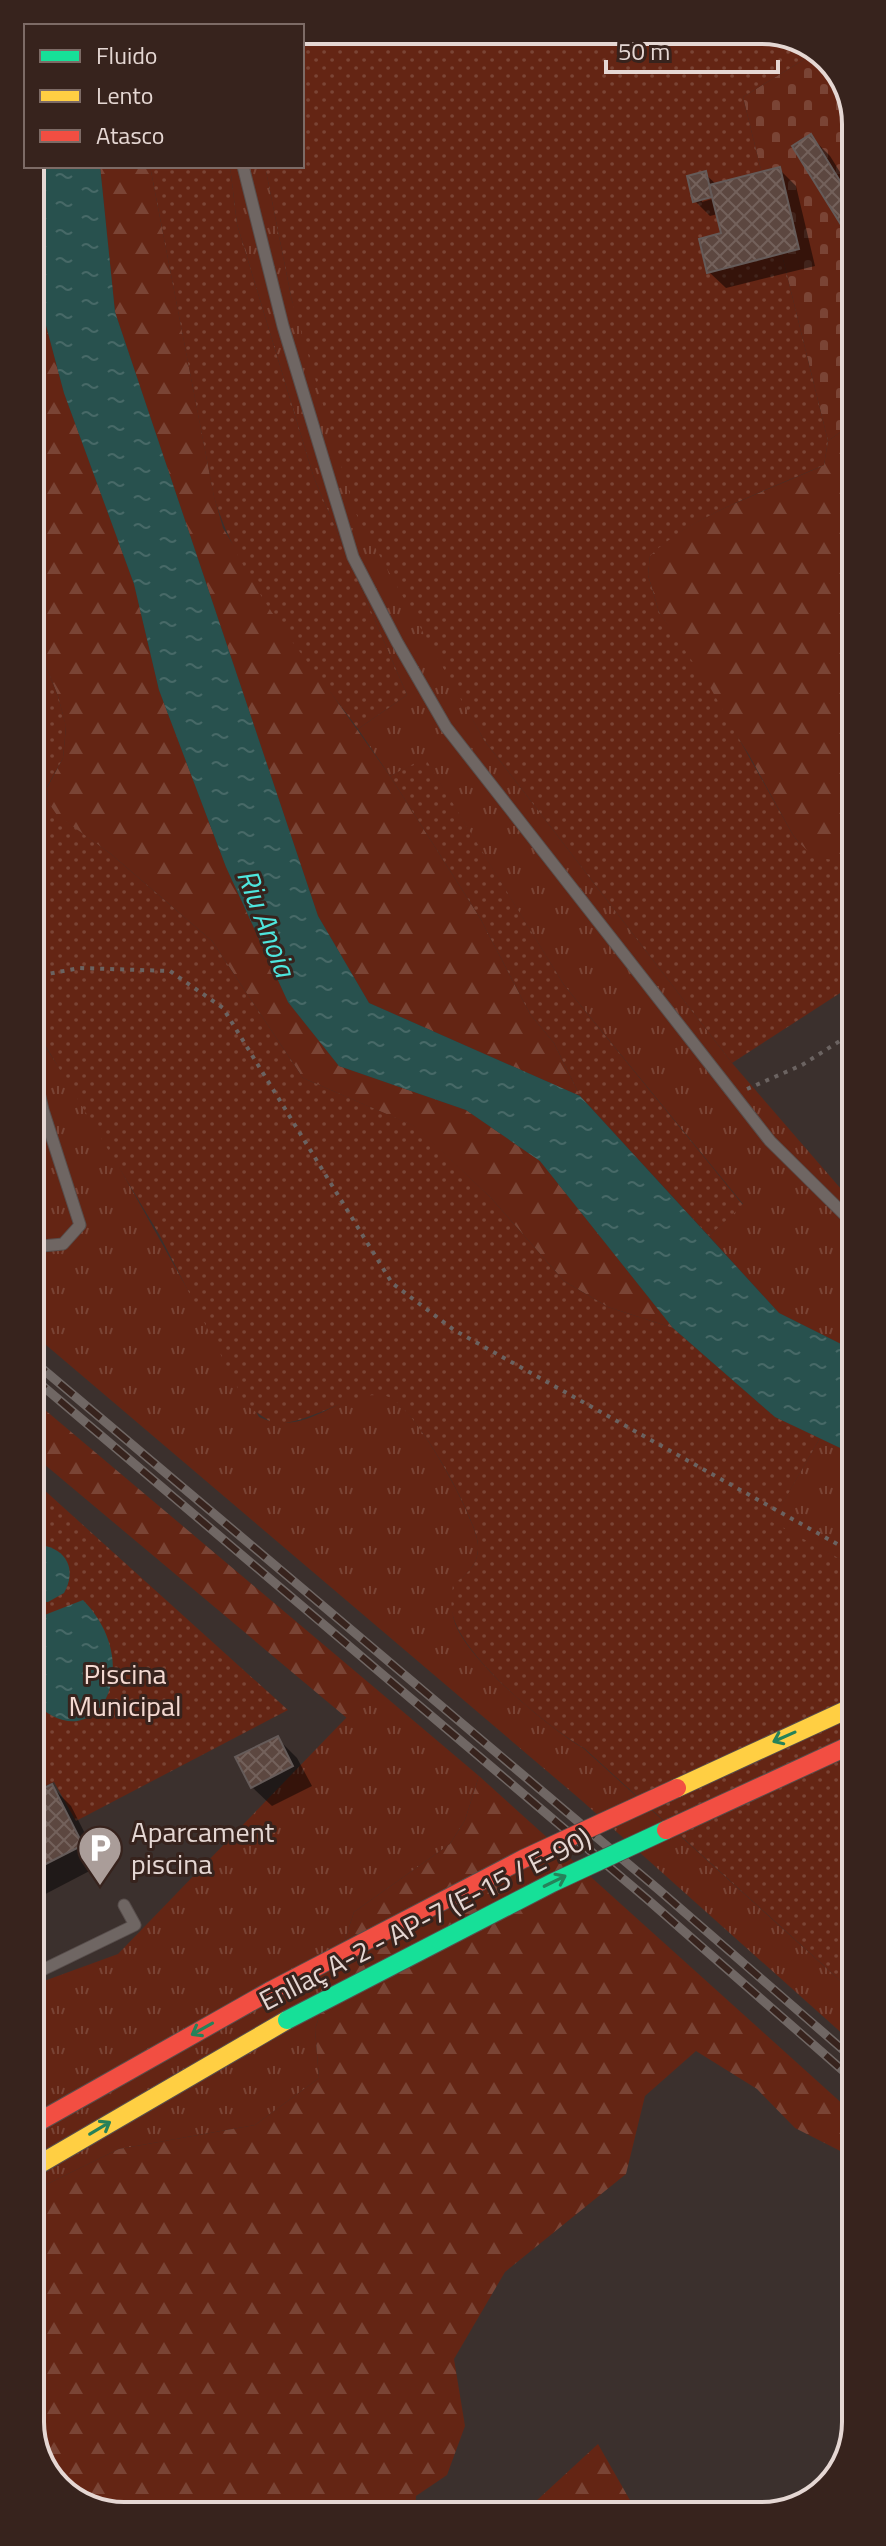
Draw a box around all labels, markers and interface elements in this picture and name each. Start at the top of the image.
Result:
legend [24,24,304,168]
scale bar [606,24,778,74]
text: 50 m [618,33,670,69]
text: Fluido [96,37,158,73]
text: Lento [96,77,153,113]
text: Atasco [96,117,165,153]
water label: Riu Anoia [225,862,309,985]
park label: Piscina Municipal [68,1652,182,1727]
one-way arrow [772,1731,796,1746]
place label: Aparcament piscina [131,1810,275,1885]
street label: Enllaç A-2 - AP-7 (E-15 / E-90) [251,1816,598,2021]
parking icon: Aparcament piscina [76,1824,124,1887]
one-way arrow [543,1873,567,1888]
one-way arrow [190,2022,214,2037]
one-way arrow [88,2120,111,2136]

